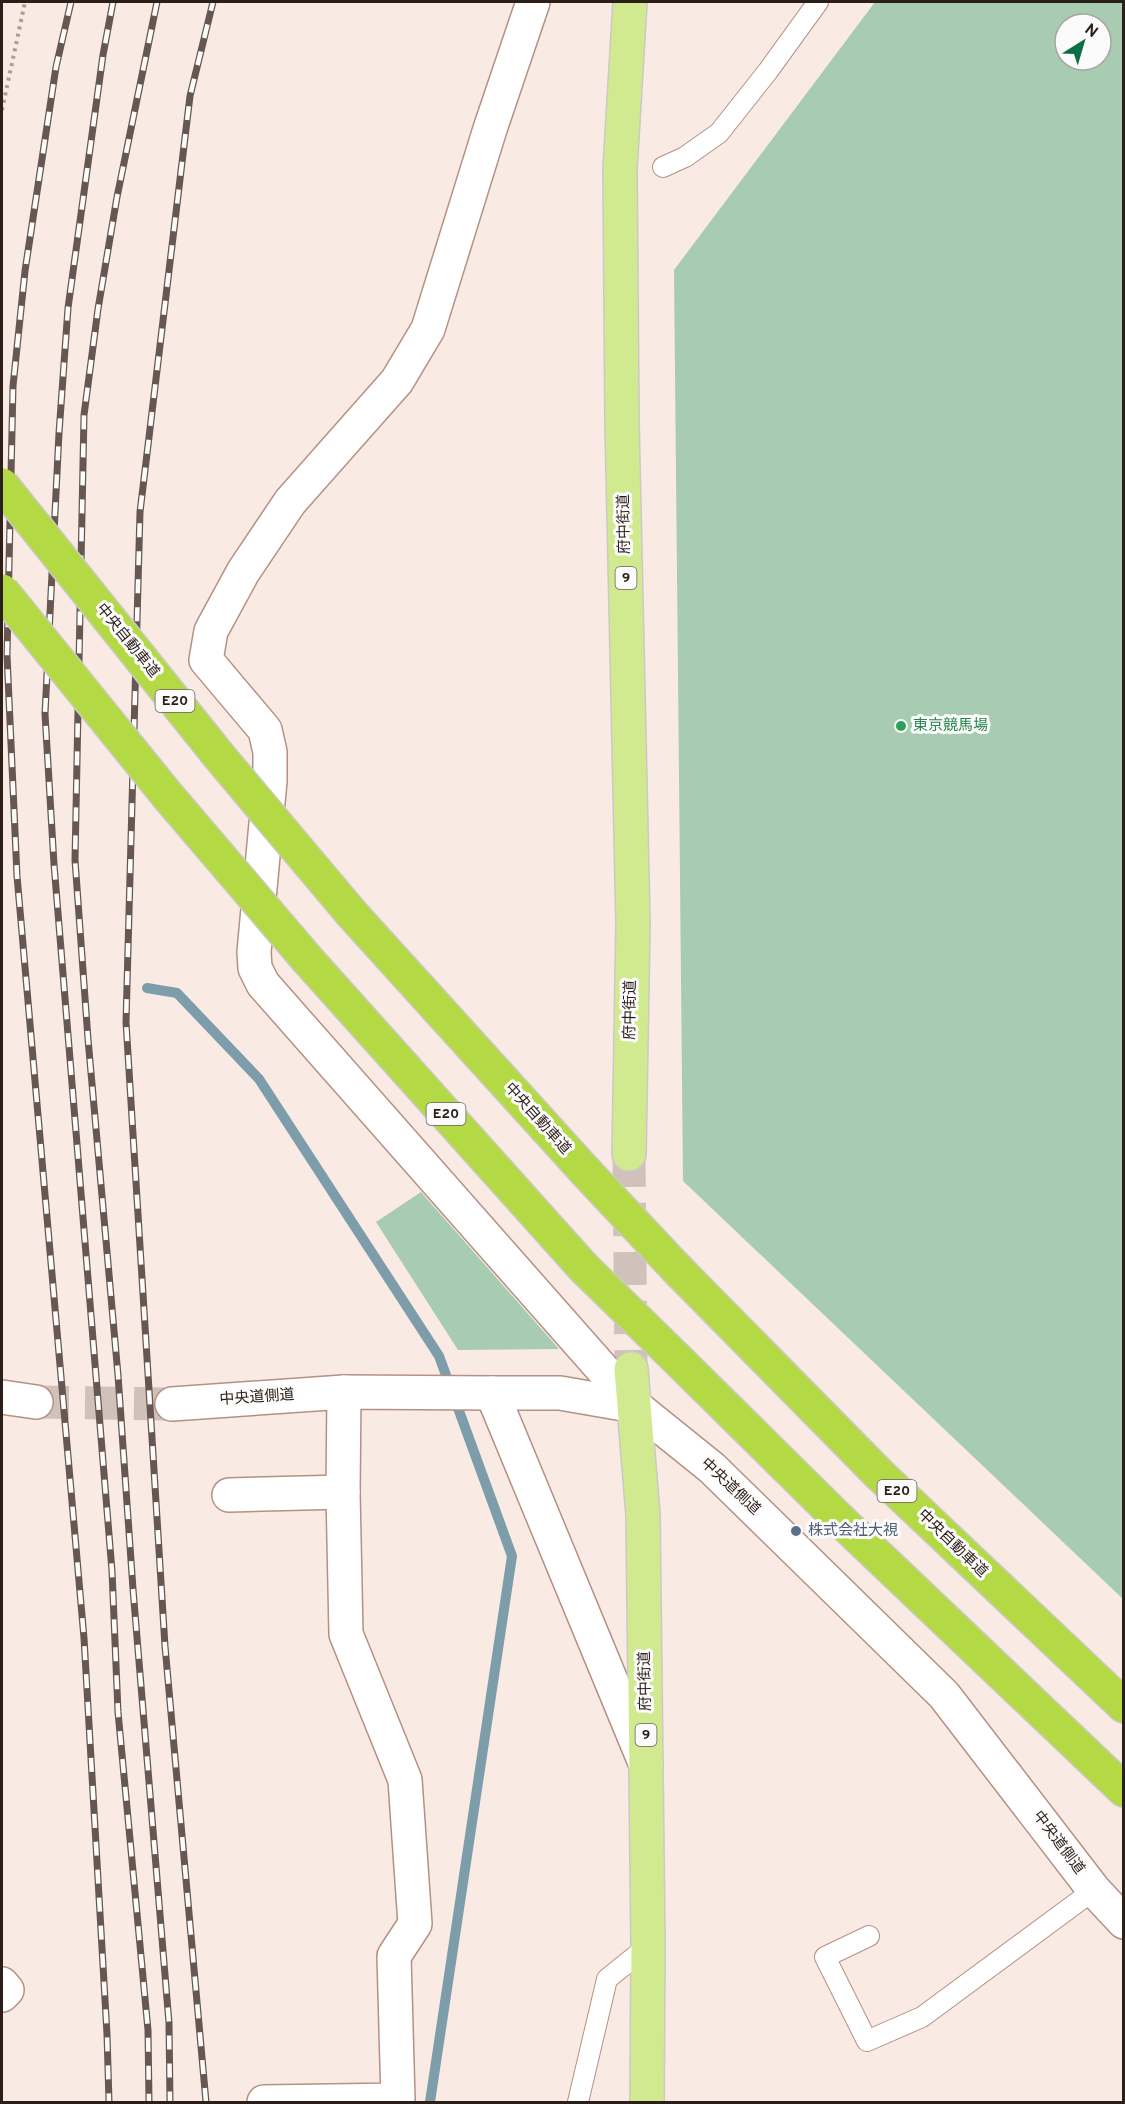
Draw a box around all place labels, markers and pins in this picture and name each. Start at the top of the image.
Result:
place label: 東京競馬場 [913,717,988,736]
marker: 東京競馬場 [894,719,908,733]
place label: 株式会社大視 [808,1522,898,1541]
marker: 株式会社大視 [789,1524,803,1538]

